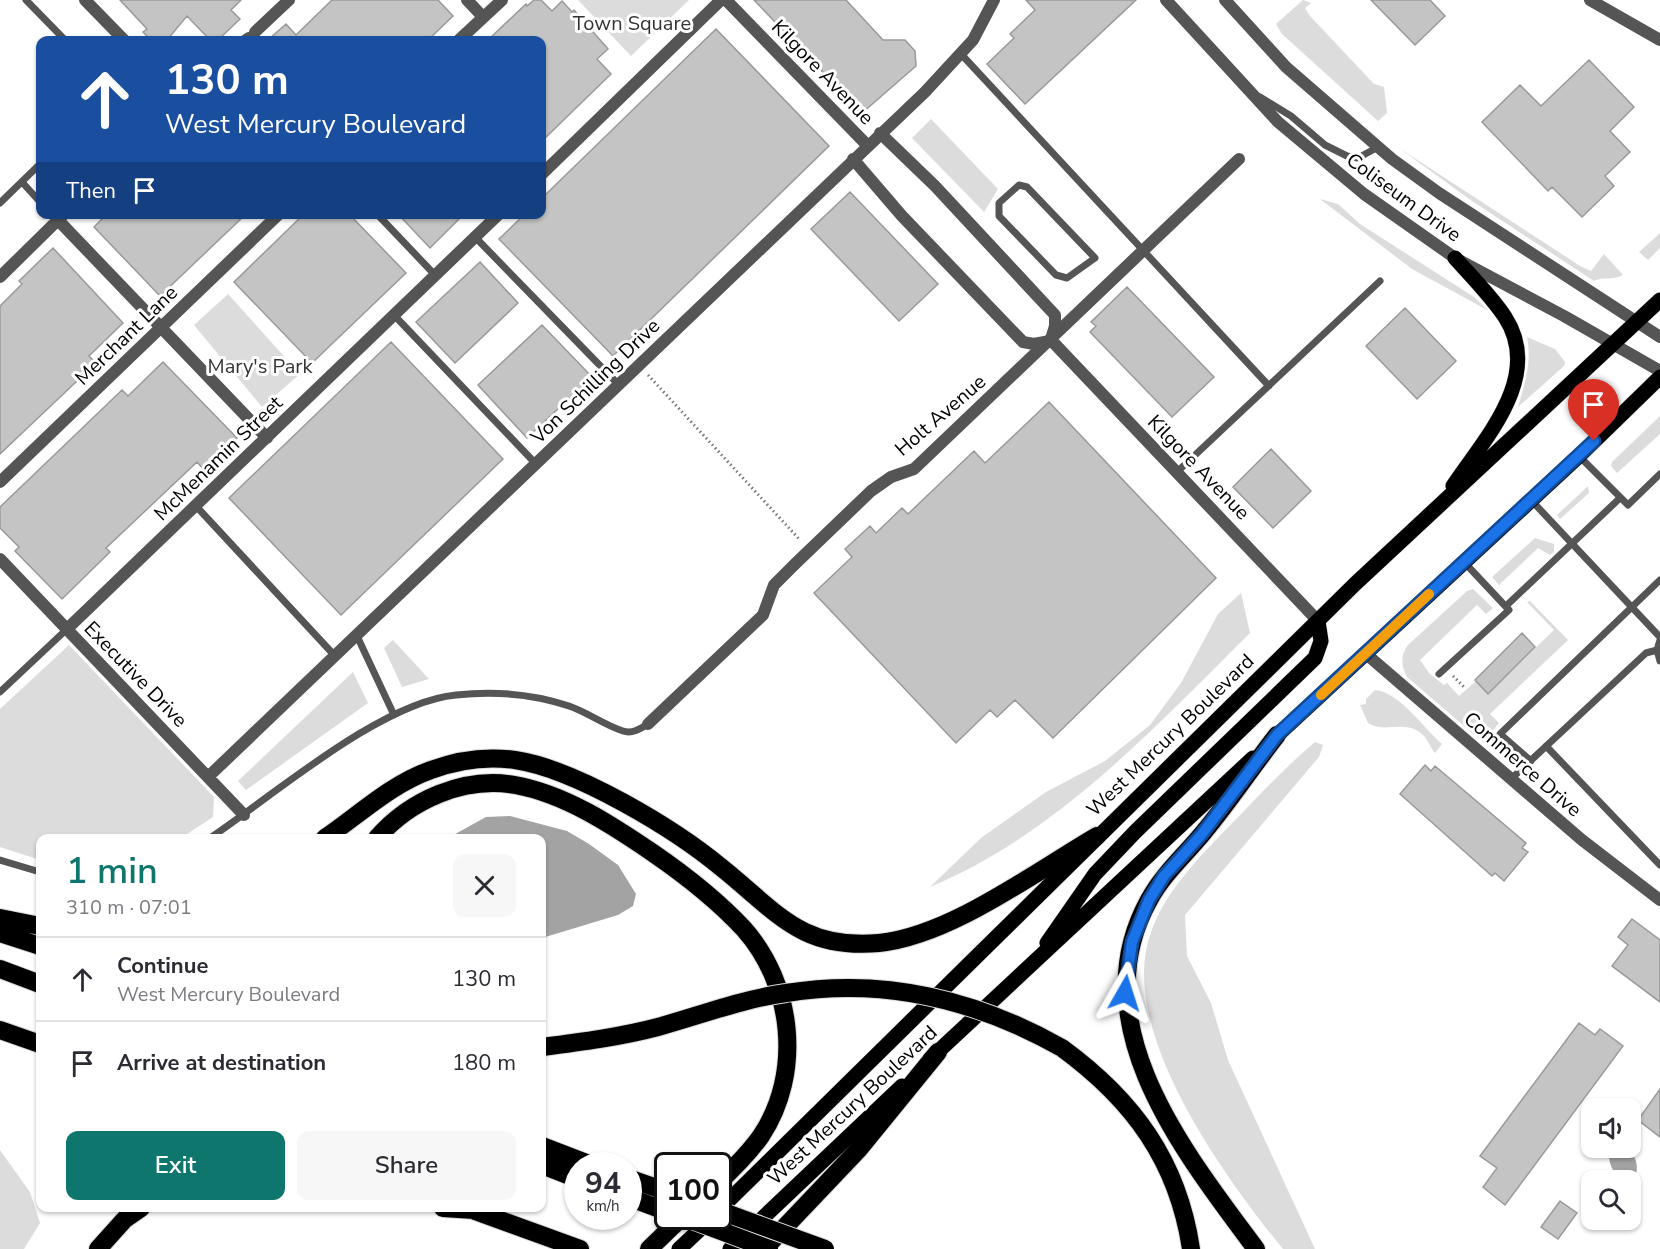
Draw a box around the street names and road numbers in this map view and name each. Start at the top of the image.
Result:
street label: Kilgore Avenue [765,14,880,131]
street label: Coliseum Drive [1341,147,1467,248]
street label: Merchant Lane [69,279,184,391]
street label: Von Schilling Drive [524,313,666,451]
street label: Holt Avenue [889,368,992,462]
street label: McMenamin Street [148,389,289,527]
street label: Kilgore Avenue [1141,409,1256,526]
street label: Executive Drive [78,615,193,733]
street label: West Mercury Boulevard [1081,648,1260,823]
street label: Commerce Drive [1458,706,1587,823]
street label: West Mercury Boulevard [762,1019,943,1191]

